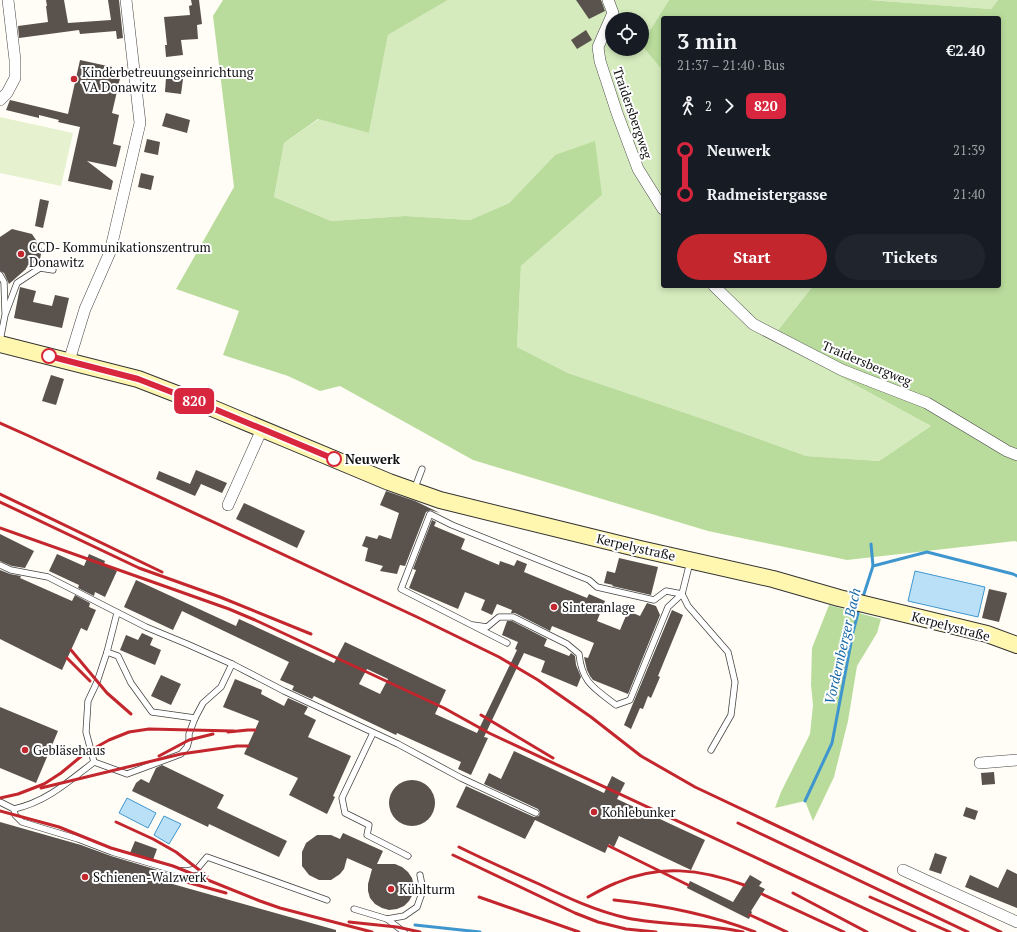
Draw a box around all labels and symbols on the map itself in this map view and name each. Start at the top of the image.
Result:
place label: Kinderbetreuungseinrichtung VA Donawitz [82,63,254,96]
street label: Traidersbergweg [609,65,657,161]
marker: Kinderbetreuungseinrichtung VA Donawitz [69,74,79,84]
place label: CCD- Kommunikationszentrum Donawitz [29,238,211,271]
marker: CCD- Kommunikationszentrum Donawitz [16,249,26,259]
street label: Traidersbergweg [819,336,915,390]
unlabelled marker [41,348,57,364]
line badge: 820 [171,388,217,414]
place label: Neuwerk [345,450,401,468]
marker: Neuwerk [326,451,342,467]
street label: Kerpelystraße [595,529,677,565]
water label: Vordernberger Bach [819,586,865,706]
place label: Sinteranlage [562,598,635,616]
marker: Sinteranlage [549,602,559,612]
street label: Kerpelystraße [910,607,992,645]
place label: Gebläsehaus [33,741,106,759]
marker: Gebläsehaus [20,745,30,755]
place label: Kohlebunker [602,803,675,821]
marker: Kohlebunker [589,807,599,817]
place label: Schienen-Walzwerk [93,868,207,886]
marker: Schienen-Walzwerk [80,872,90,882]
place label: Kühlturm [399,880,455,898]
marker: Kühlturm [386,884,396,894]

